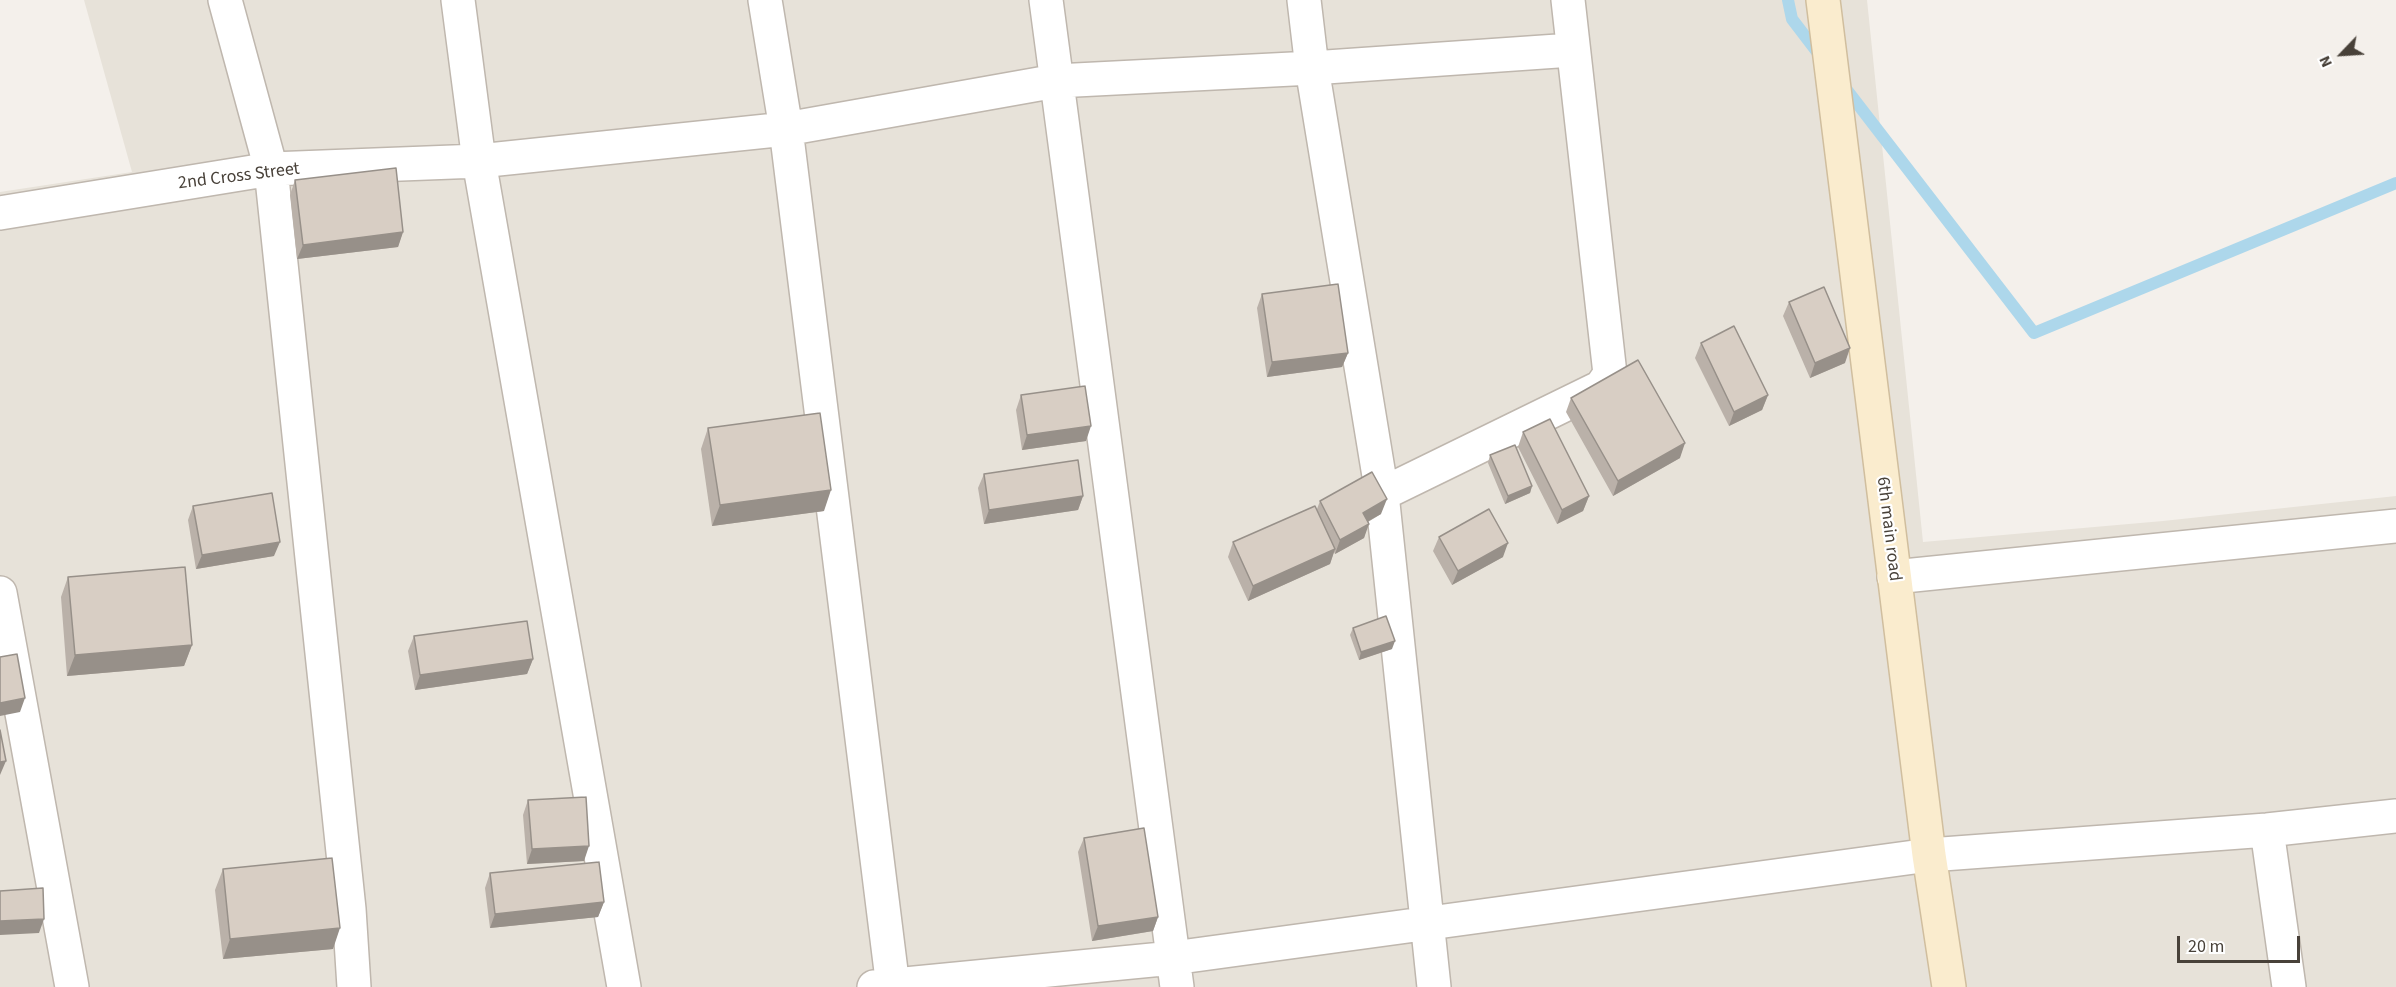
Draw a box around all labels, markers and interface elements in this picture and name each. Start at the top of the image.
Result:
north arrow [2312,24,2372,84]
text: N [2313,52,2338,71]
street label: 2nd Cross Street [177,159,301,195]
street label: 6th main road [1871,476,1905,582]
scale bar [2180,924,2303,962]
text: 20 m [2188,934,2224,959]

